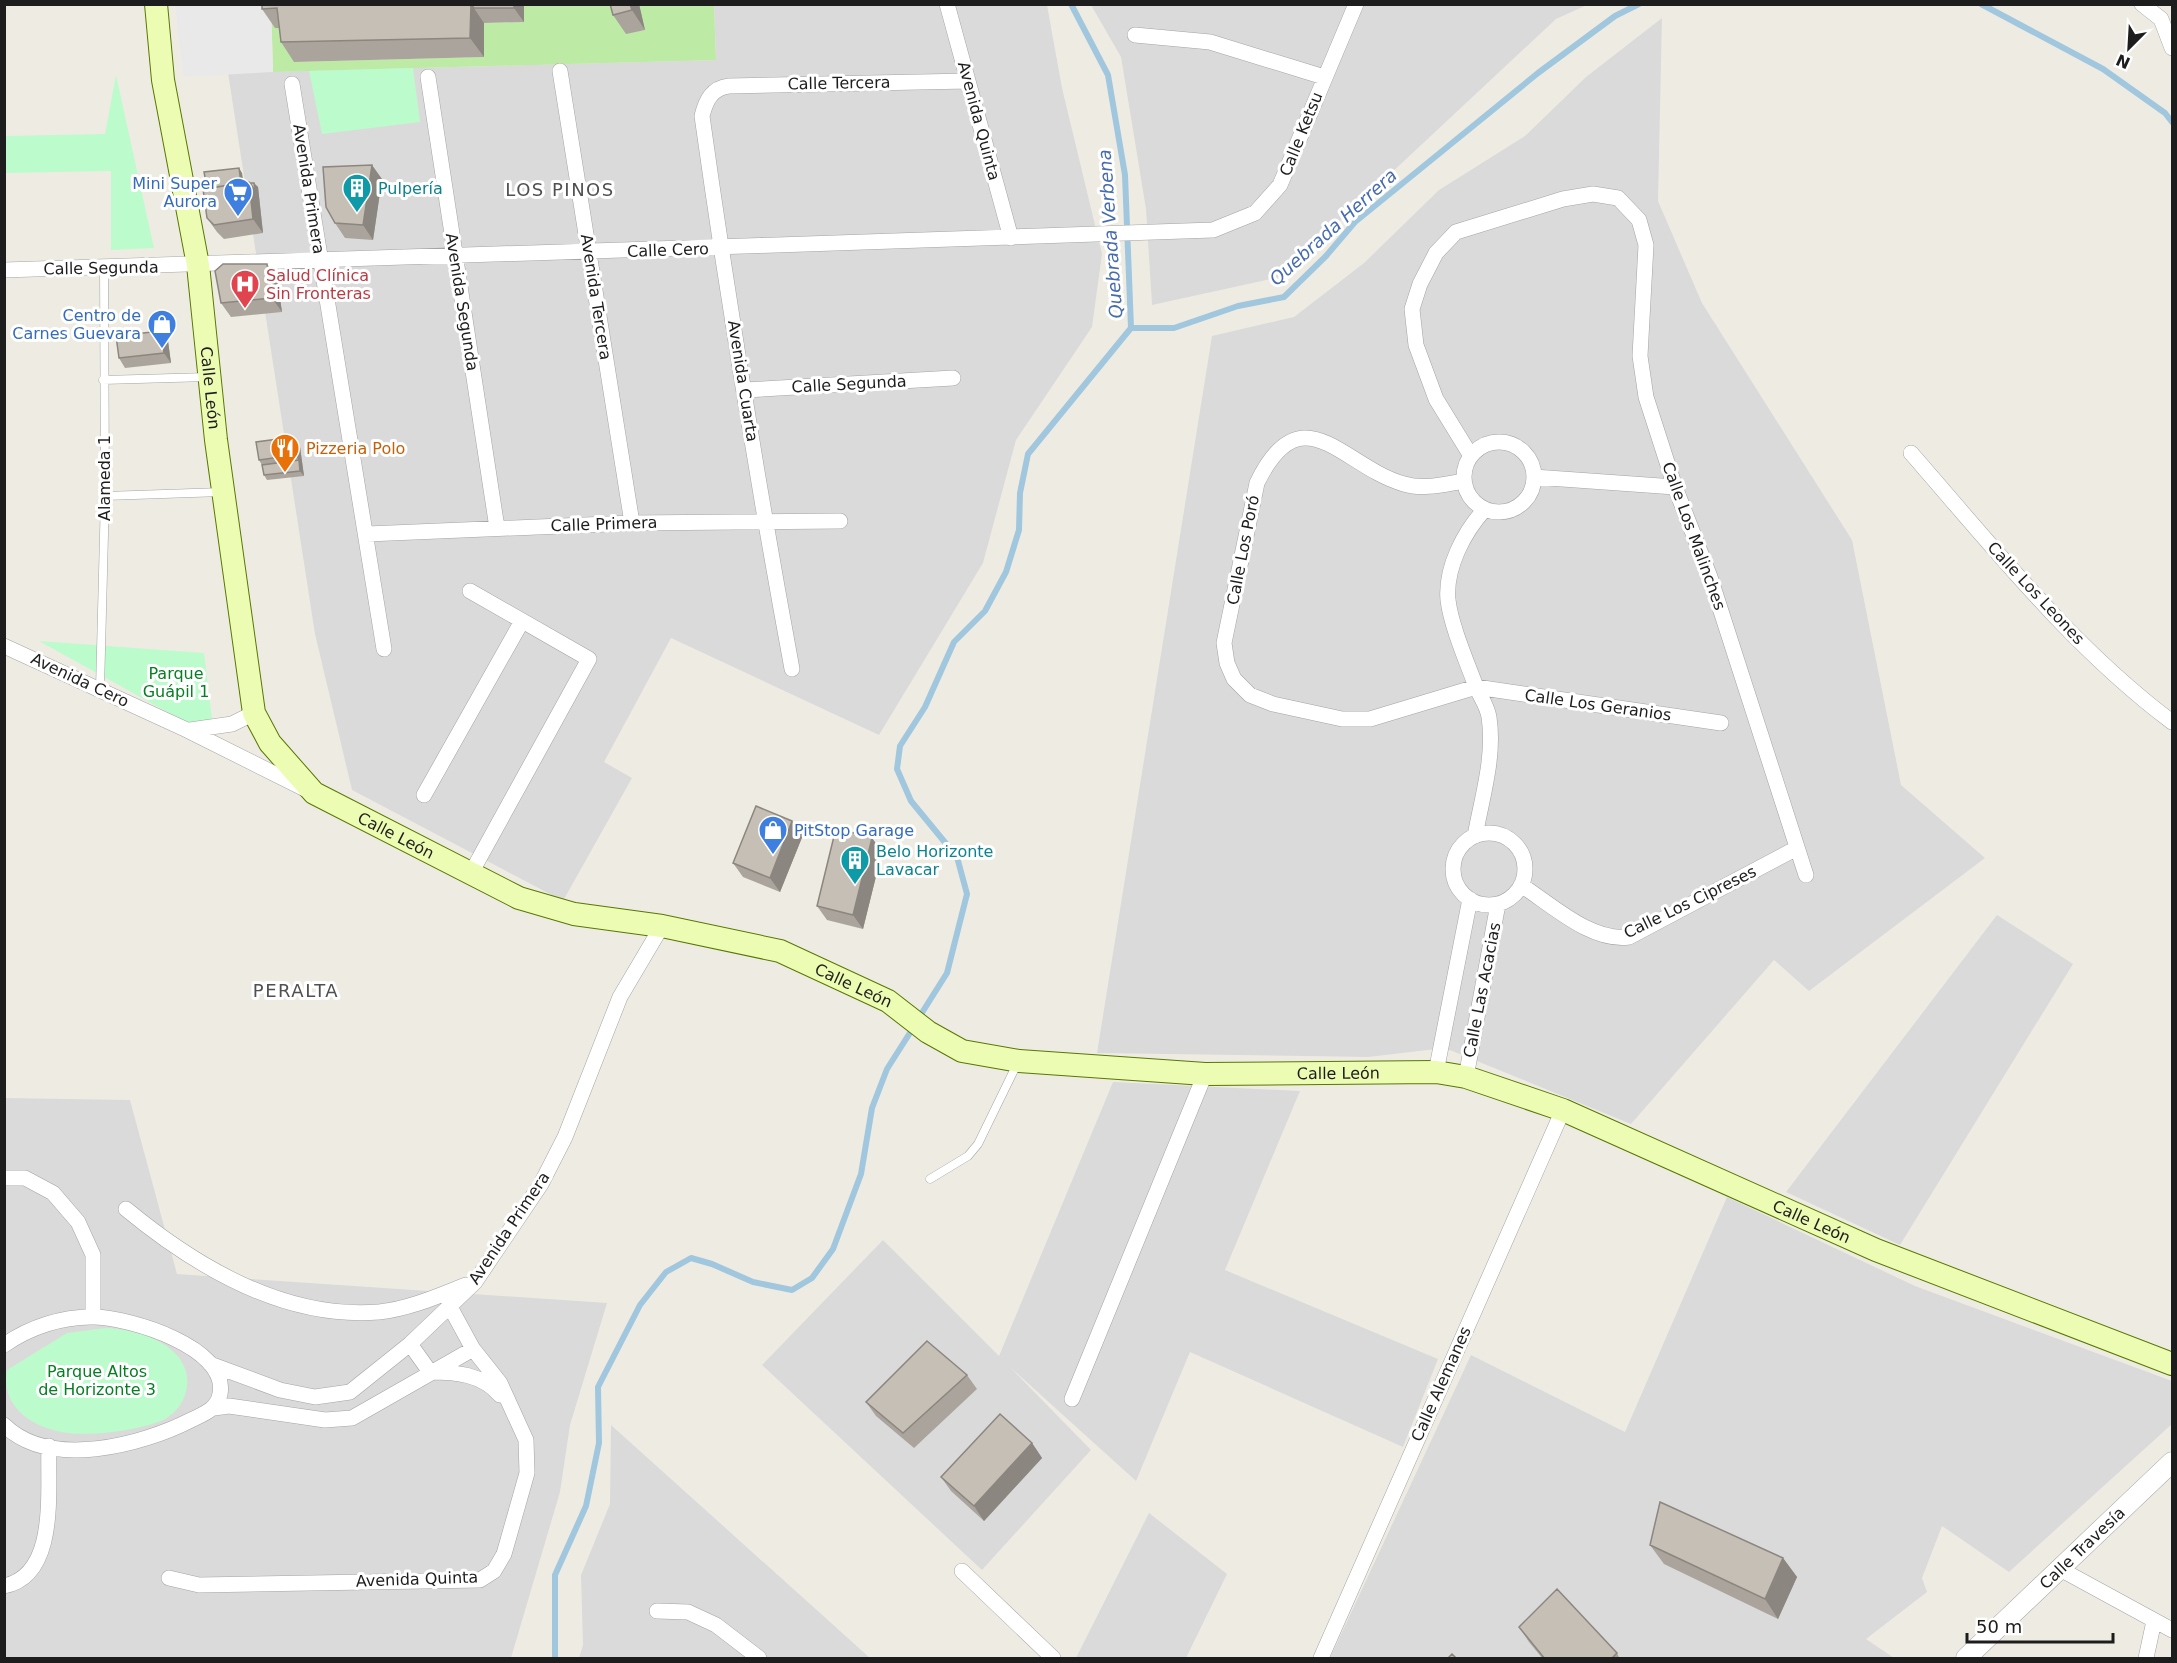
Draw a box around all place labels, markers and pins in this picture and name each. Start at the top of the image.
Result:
building icon: Pulpería [341,172,373,214]
place label: Mini Super Aurora [132,174,217,211]
supermarket icon: Mini Super Aurora [222,176,254,218]
place label: Pulpería [378,179,443,198]
place label: Salud Clínica Sin Fronteras [266,266,371,303]
hospital icon: Salud Clínica Sin Fronteras [229,268,261,310]
place label: Centro de Carnes Guevara [12,306,141,343]
shop icon: Centro de Carnes Guevara [146,308,178,350]
restaurant icon: Pizzeria Polo [269,432,301,474]
place label: Pizzeria Polo [306,439,405,458]
shop icon: PitStop Garage [757,814,789,856]
place label: PitStop Garage [794,821,914,840]
place label: Belo Horizonte Lavacar [876,842,993,879]
building icon: Belo Horizonte Lavacar [839,844,871,886]

